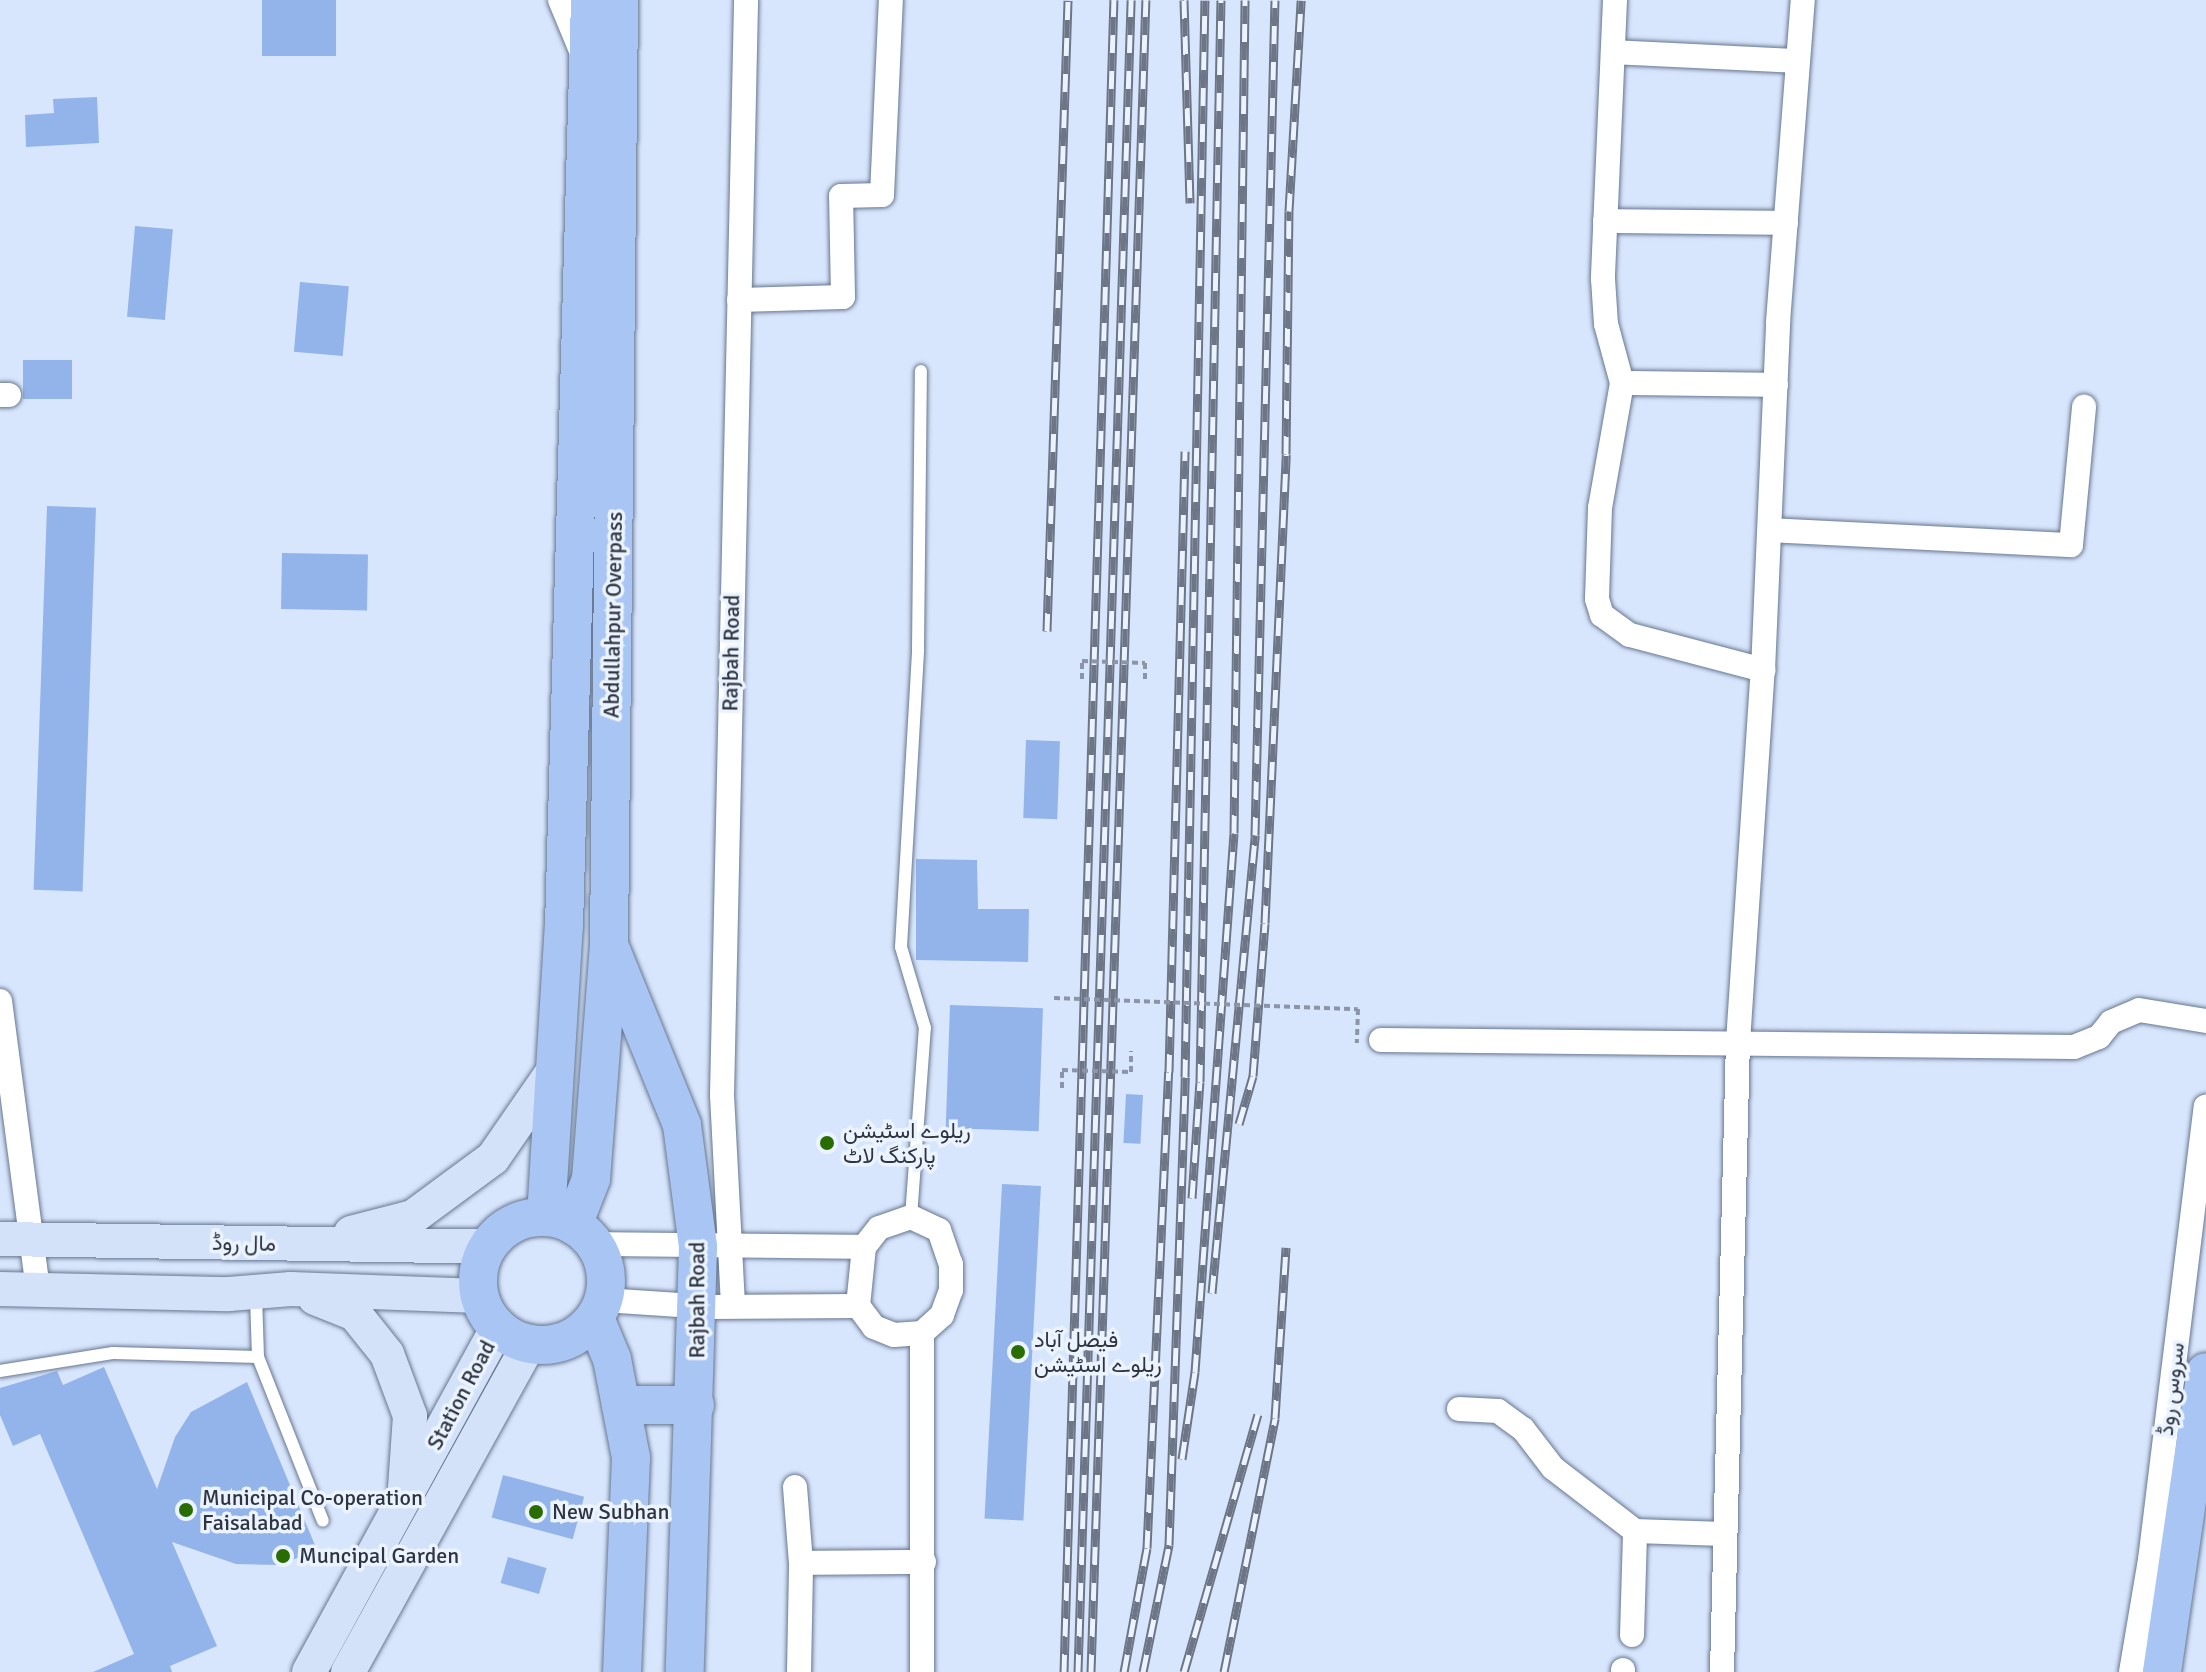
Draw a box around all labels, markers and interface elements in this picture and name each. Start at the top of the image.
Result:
street label: Abdullahpur Overpass [598,511,628,719]
street label: Rajbah Road [717,594,745,712]
place label: ریلوے اسٹیشن پارکنگ لاٹ [843,1117,971,1168]
marker: ریلوے اسٹیشن پارکنگ لاٹ [818,1134,836,1152]
street label: مال روڈ [212,1229,276,1257]
street label: Rajbah Road [684,1241,710,1359]
place label: فیصل آباد ریلوے اسٹیشن [1034,1326,1162,1378]
street label: Station Road [421,1336,501,1454]
street label: سروس روڈ [2152,1341,2190,1437]
marker: فیصل آباد ریلوے اسٹیشن [1009,1343,1027,1361]
place label: Municipal Co-operation Faisalabad [202,1484,423,1536]
place label: New Subhan [552,1499,669,1525]
marker: Municipal Co-operation Faisalabad [177,1501,195,1519]
marker: New Subhan [527,1503,545,1521]
place label: Muncipal Garden [299,1543,459,1569]
marker: Muncipal Garden [274,1547,292,1565]

